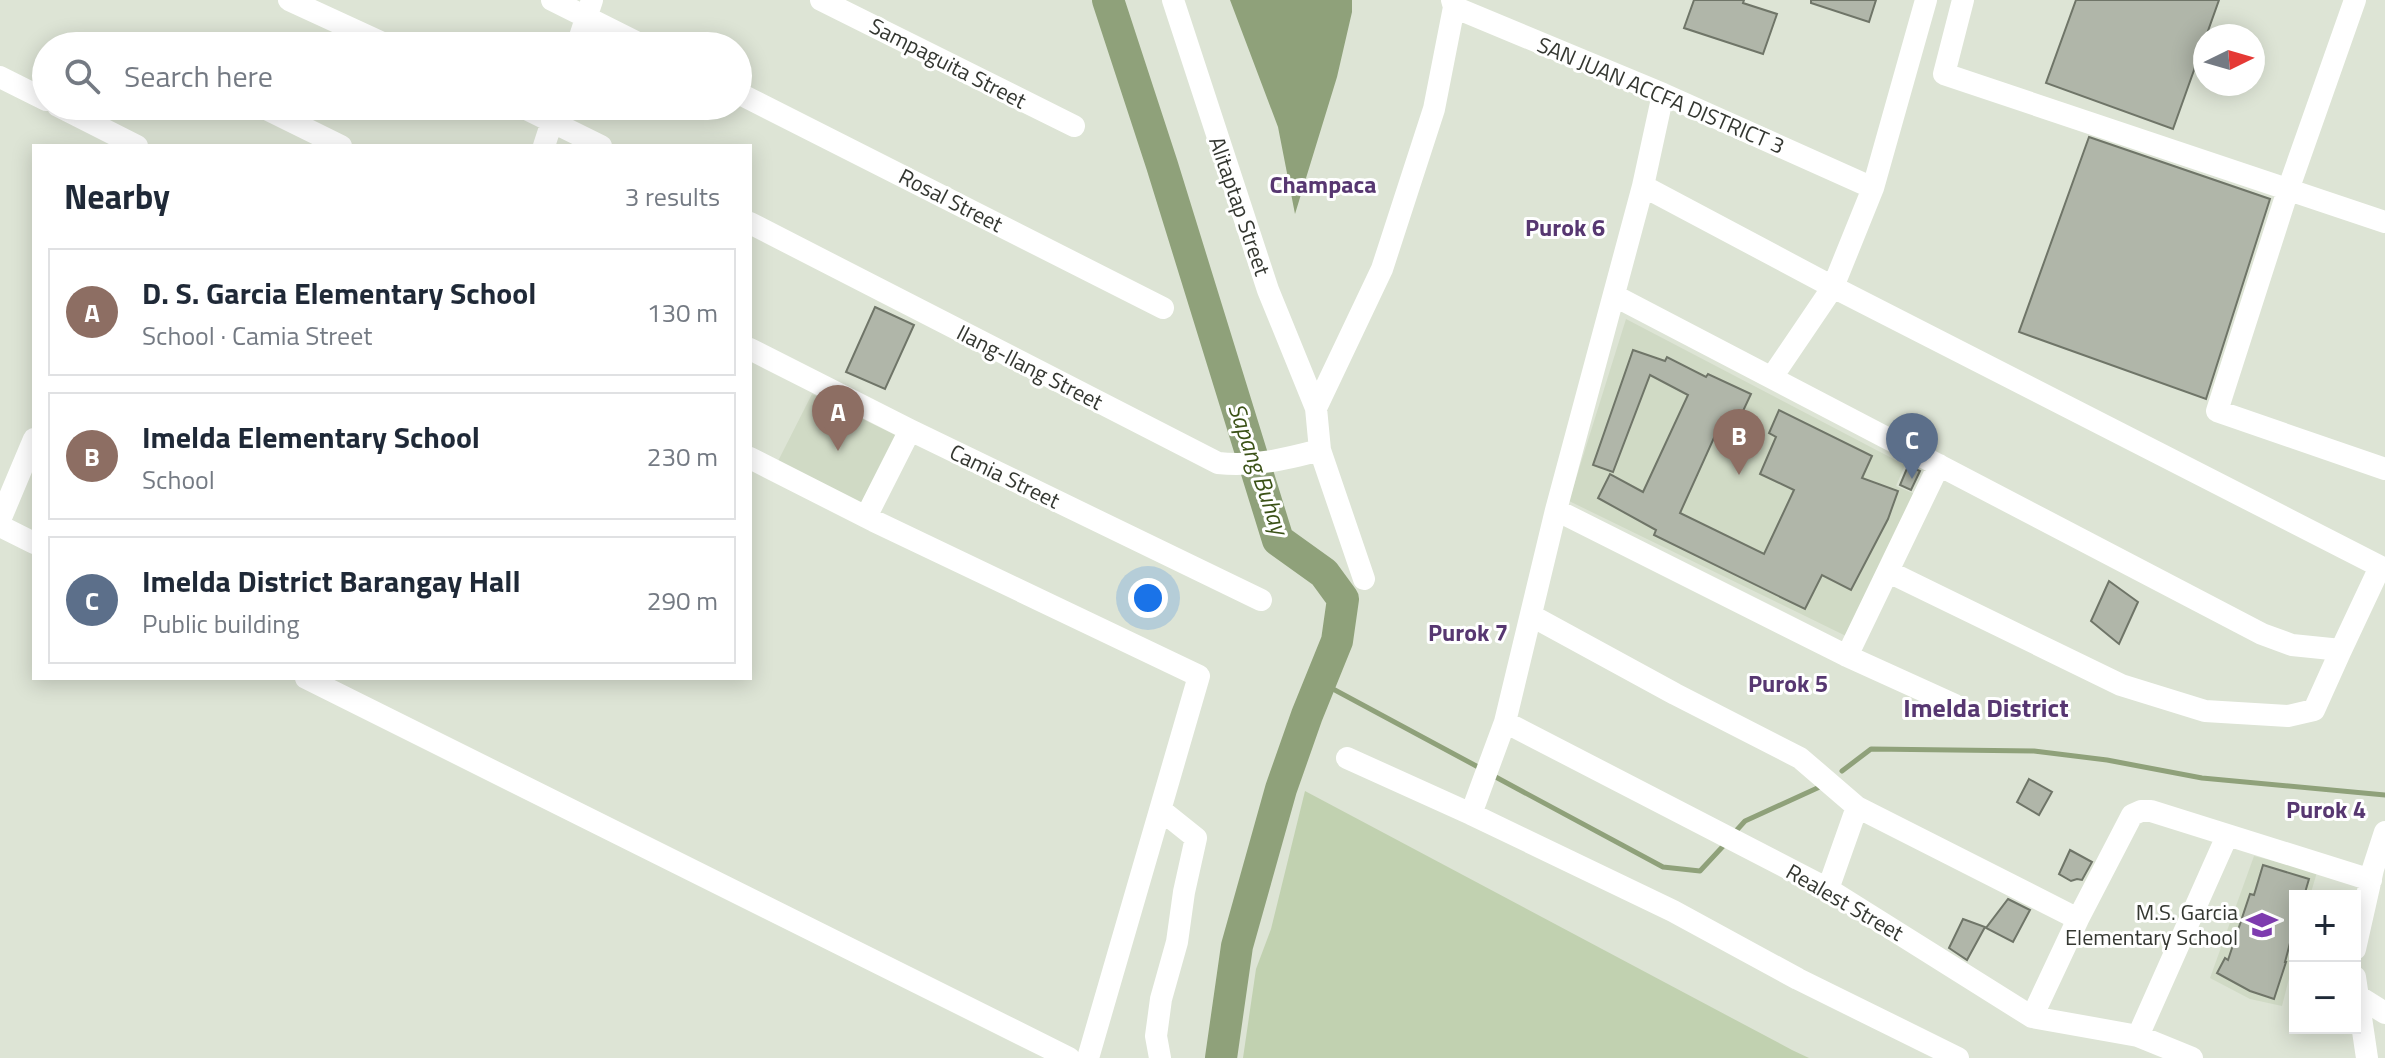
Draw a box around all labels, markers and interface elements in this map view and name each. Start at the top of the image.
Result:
street label: Sampaguita Street [864,9,1033,117]
north arrow [2193,24,2265,96]
street label: SAN JUAN ACCFA DISTRICT 3 [1532,27,1790,163]
search box [32,32,752,120]
text: Search here [124,53,273,99]
icon: search [60,54,104,98]
street label: Alitaptap Street [1200,132,1280,280]
street label: Rosal Street [893,159,1009,241]
district label: Champaca [1270,166,1377,202]
text: Nearby [64,170,170,222]
text: 3 results [625,177,720,216]
district label: Purok 6 [1525,209,1605,245]
text: D. S. Garcia Elementary School [142,270,536,316]
text: A [84,293,100,332]
text: 130 m [647,293,718,332]
street label: Ilang-Ilang Street [951,315,1109,419]
text: School · Camia Street [142,316,372,355]
pin: A [812,385,864,451]
water label: Sapang Buhay [1220,398,1299,542]
pin: B [1713,409,1765,475]
pin: C [1886,413,1938,479]
text: Imelda Elementary School [142,414,480,460]
street label: Camia Street [944,435,1066,517]
text: B [84,437,100,476]
text: 230 m [647,437,718,476]
text: School [142,460,215,499]
text: Imelda District Barangay Hall [142,558,521,604]
your location [1128,578,1168,618]
text: C [85,581,99,620]
text: 290 m [647,581,718,620]
text: Public building [142,604,300,643]
district label: Purok 7 [1428,614,1508,650]
district label: Purok 5 [1748,665,1828,701]
district label: Imelda District [1903,688,2069,727]
district label: Purok 4 [2286,791,2366,827]
street label: Realest Street [1780,854,1911,950]
map controls [2289,890,2361,1034]
button: + [2289,890,2361,962]
place label: M.S. Garcia Elementary School [2065,895,2238,954]
school or university icon: M.S. Garcia Elementary School [2245,908,2279,942]
button: − [2289,962,2361,1034]

